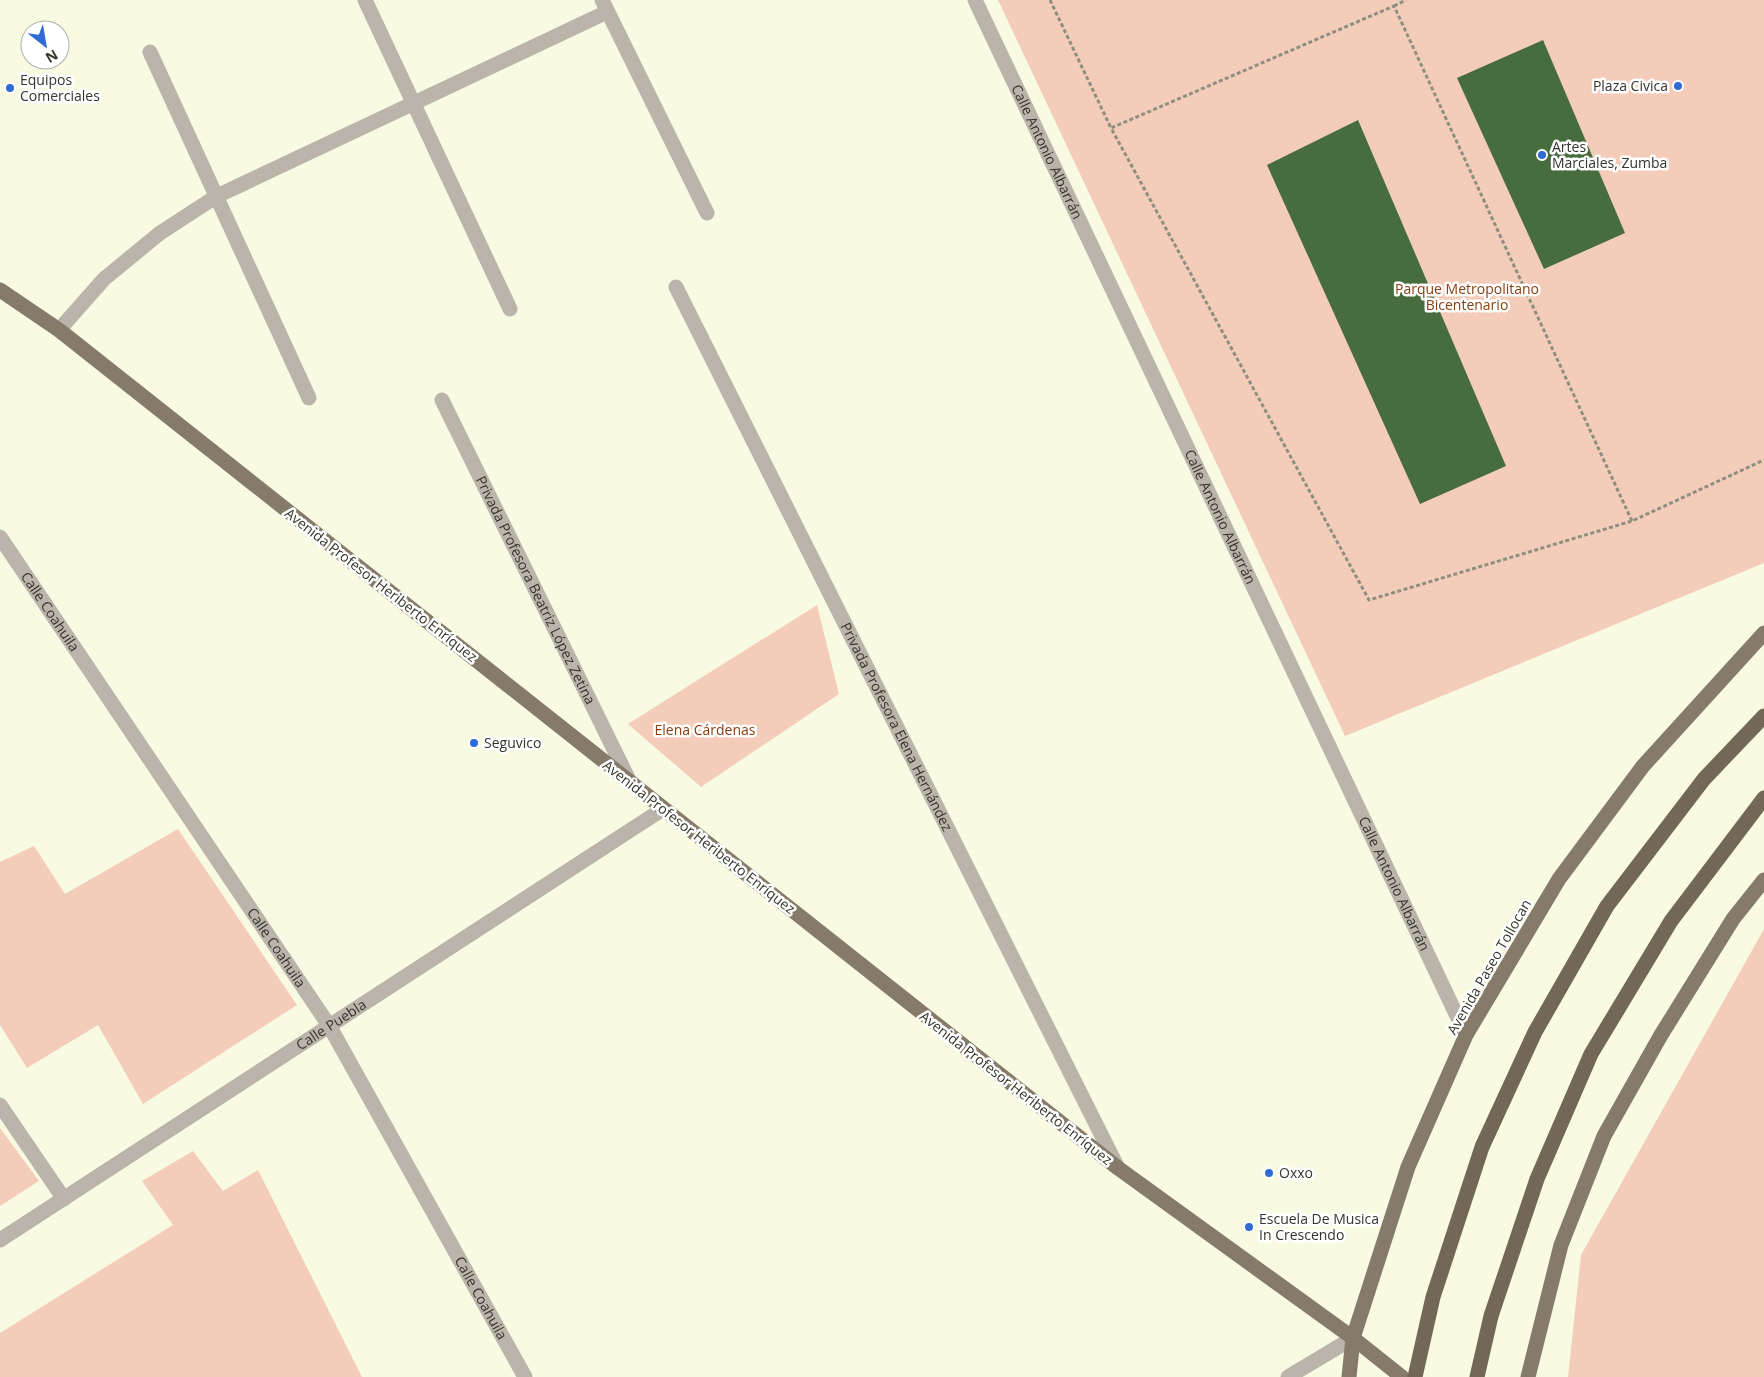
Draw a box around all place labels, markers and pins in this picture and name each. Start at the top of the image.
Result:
place label: Equipos Comerciales [20,70,100,105]
place label: Plaza Civica [1593,76,1668,95]
marker: Plaza Civica [1672,80,1684,92]
marker: Equipos Comerciales [4,82,16,94]
place label: Artes Marciales, Zumba [1552,137,1667,172]
marker: Artes Marciales, Zumba [1536,149,1548,161]
place label: Seguvico [484,733,541,752]
marker: Seguvico [468,737,480,749]
place label: Oxxo [1279,1163,1313,1182]
marker: Oxxo [1263,1167,1275,1179]
place label: Escuela De Musica In Crescendo [1259,1209,1379,1244]
marker: Escuela De Musica In Crescendo [1243,1221,1255,1233]

